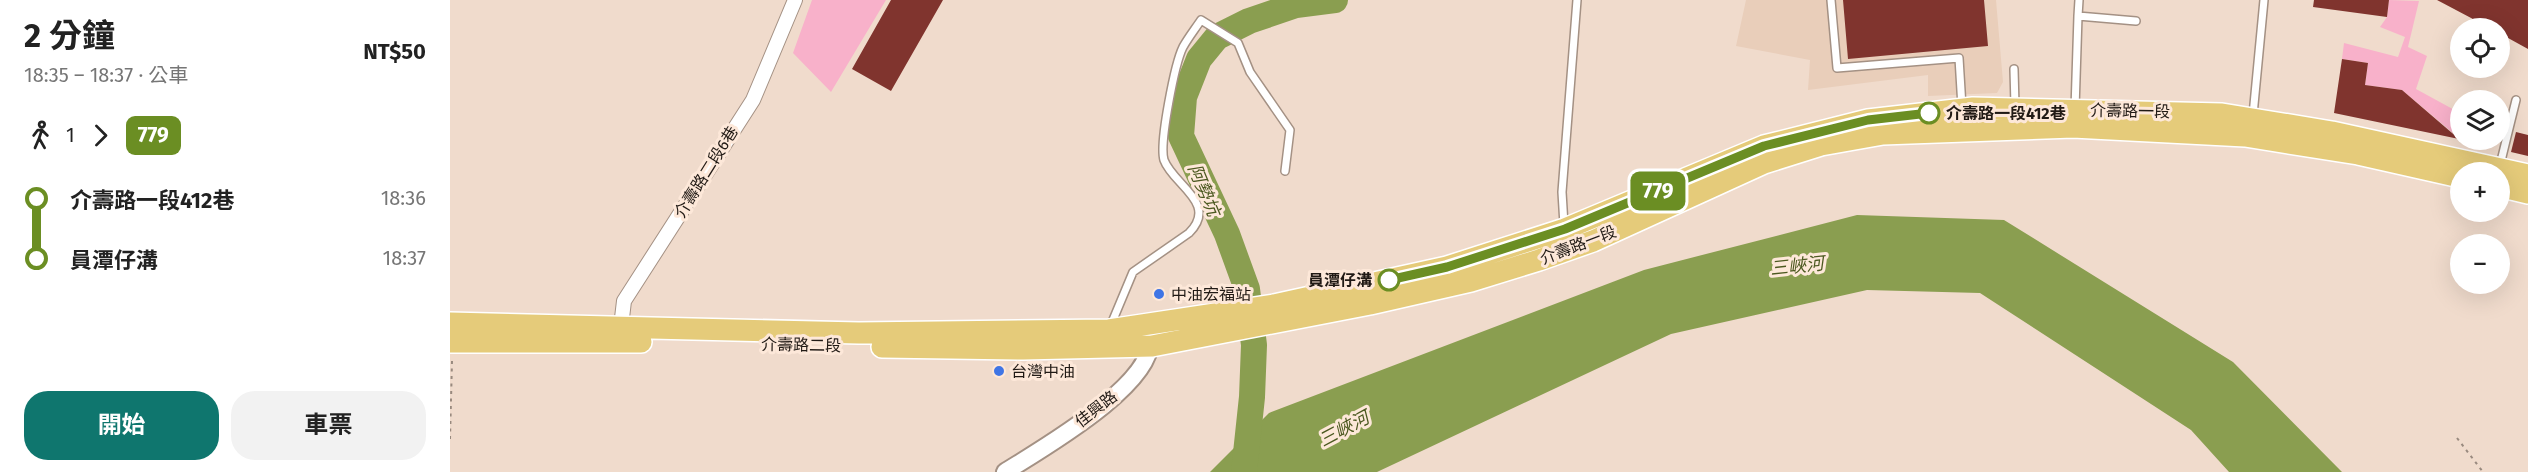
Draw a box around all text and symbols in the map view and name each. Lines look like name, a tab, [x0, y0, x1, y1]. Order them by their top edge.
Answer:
text: 2 分鐘	[24, 16, 115, 56]
map controls	[2450, 18, 2510, 294]
button: locate	[2450, 18, 2510, 78]
text: NT$50	[363, 38, 426, 65]
text: 18:35 – 18:37 · 公車	[24, 63, 188, 87]
button: layers	[2450, 90, 2510, 150]
street label: 介壽路一段	[2090, 101, 2170, 121]
marker: 介壽路一段412巷	[1918, 102, 1940, 124]
place label: 介壽路一段412巷	[1946, 104, 2067, 123]
icon: walk	[24, 119, 57, 152]
icon: forward	[84, 119, 117, 152]
text: 779	[138, 122, 169, 148]
text: 1	[66, 123, 75, 147]
street label: 介壽路二段6巷	[670, 123, 742, 221]
water label: 阿勢坑	[1183, 161, 1226, 222]
button: +	[2450, 162, 2510, 222]
line badge: 779	[1624, 172, 1692, 210]
text: 779	[1642, 178, 1674, 204]
text: 18:36	[381, 186, 426, 210]
text: 介壽路一段412巷	[70, 187, 234, 214]
street label: 介壽路一段	[1537, 222, 1619, 268]
button: −	[2450, 234, 2510, 294]
text: 18:37	[383, 246, 426, 270]
text: 員潭仔溝	[70, 247, 158, 274]
water label: 三峽河	[1769, 252, 1828, 280]
marker: 員潭仔溝	[1378, 269, 1400, 291]
place label: 員潭仔溝	[1308, 271, 1372, 290]
place label: 中油宏福站	[1171, 285, 1251, 304]
marker: 中油宏福站	[1152, 287, 1166, 301]
street label: 介壽路二段	[761, 335, 841, 355]
place label: 台灣中油	[1011, 362, 1075, 381]
marker: 台灣中油	[992, 364, 1006, 378]
street label: 佳興路	[1071, 387, 1121, 431]
button: 開始	[24, 391, 219, 460]
button: 車票	[231, 391, 426, 460]
water label: 三峽河	[1315, 405, 1376, 451]

